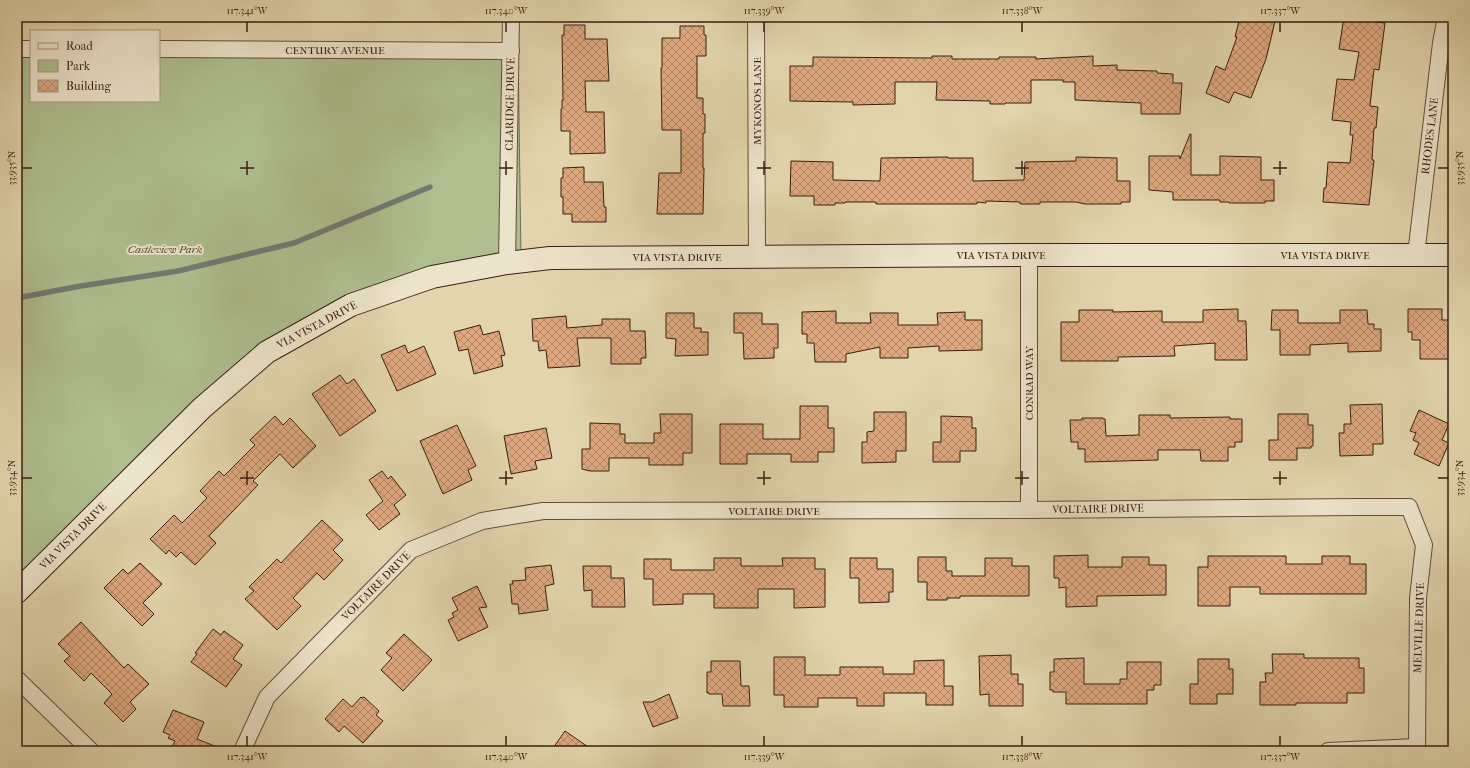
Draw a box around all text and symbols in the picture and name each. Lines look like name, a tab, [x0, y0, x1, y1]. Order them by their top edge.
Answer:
text: 117.341°W	[227, 5, 269, 17]
text: 117.340°W	[485, 5, 529, 17]
text: 117.339°W	[744, 5, 786, 17]
text: 117.338°W	[1002, 5, 1043, 17]
text: 117.337°W	[1260, 5, 1301, 17]
legend	[30, 30, 160, 102]
text: Road	[66, 39, 93, 53]
street label: CENTURY AVENUE	[285, 44, 385, 57]
street label: CLARIDGE DRIVE	[503, 57, 517, 151]
street label: MYKONOS LANE	[751, 57, 764, 145]
text: Park	[66, 59, 91, 73]
text: Building	[66, 79, 111, 93]
street label: RHODES LANE	[1419, 97, 1441, 175]
text: 33.935°N	[6, 150, 18, 185]
text: 33.935°N	[1454, 150, 1466, 185]
park label: Castleview Park	[128, 243, 202, 256]
street label: VIA VISTA DRIVE	[955, 249, 1046, 262]
street label: VIA VISTA DRIVE	[1279, 249, 1370, 262]
street label: VIA VISTA DRIVE	[631, 251, 722, 264]
street label: VIA VISTA DRIVE	[274, 298, 360, 352]
street label: CONRAD WAY	[1023, 345, 1036, 420]
text: 33.934°N	[6, 459, 18, 496]
text: 33.934°N	[1454, 459, 1466, 496]
street label: VIA VISTA DRIVE	[36, 500, 109, 573]
street label: VOLTAIRE DRIVE	[1051, 502, 1144, 516]
street label: VOLTAIRE DRIVE	[727, 505, 820, 518]
street label: VOLTAIRE DRIVE	[338, 549, 413, 624]
street label: MELVILLE DRIVE	[1411, 582, 1427, 674]
text: 117.341°W	[227, 751, 269, 763]
text: 117.340°W	[485, 751, 529, 763]
text: 117.339°W	[744, 751, 786, 763]
text: 117.338°W	[1002, 751, 1043, 763]
text: 117.337°W	[1260, 751, 1301, 763]

